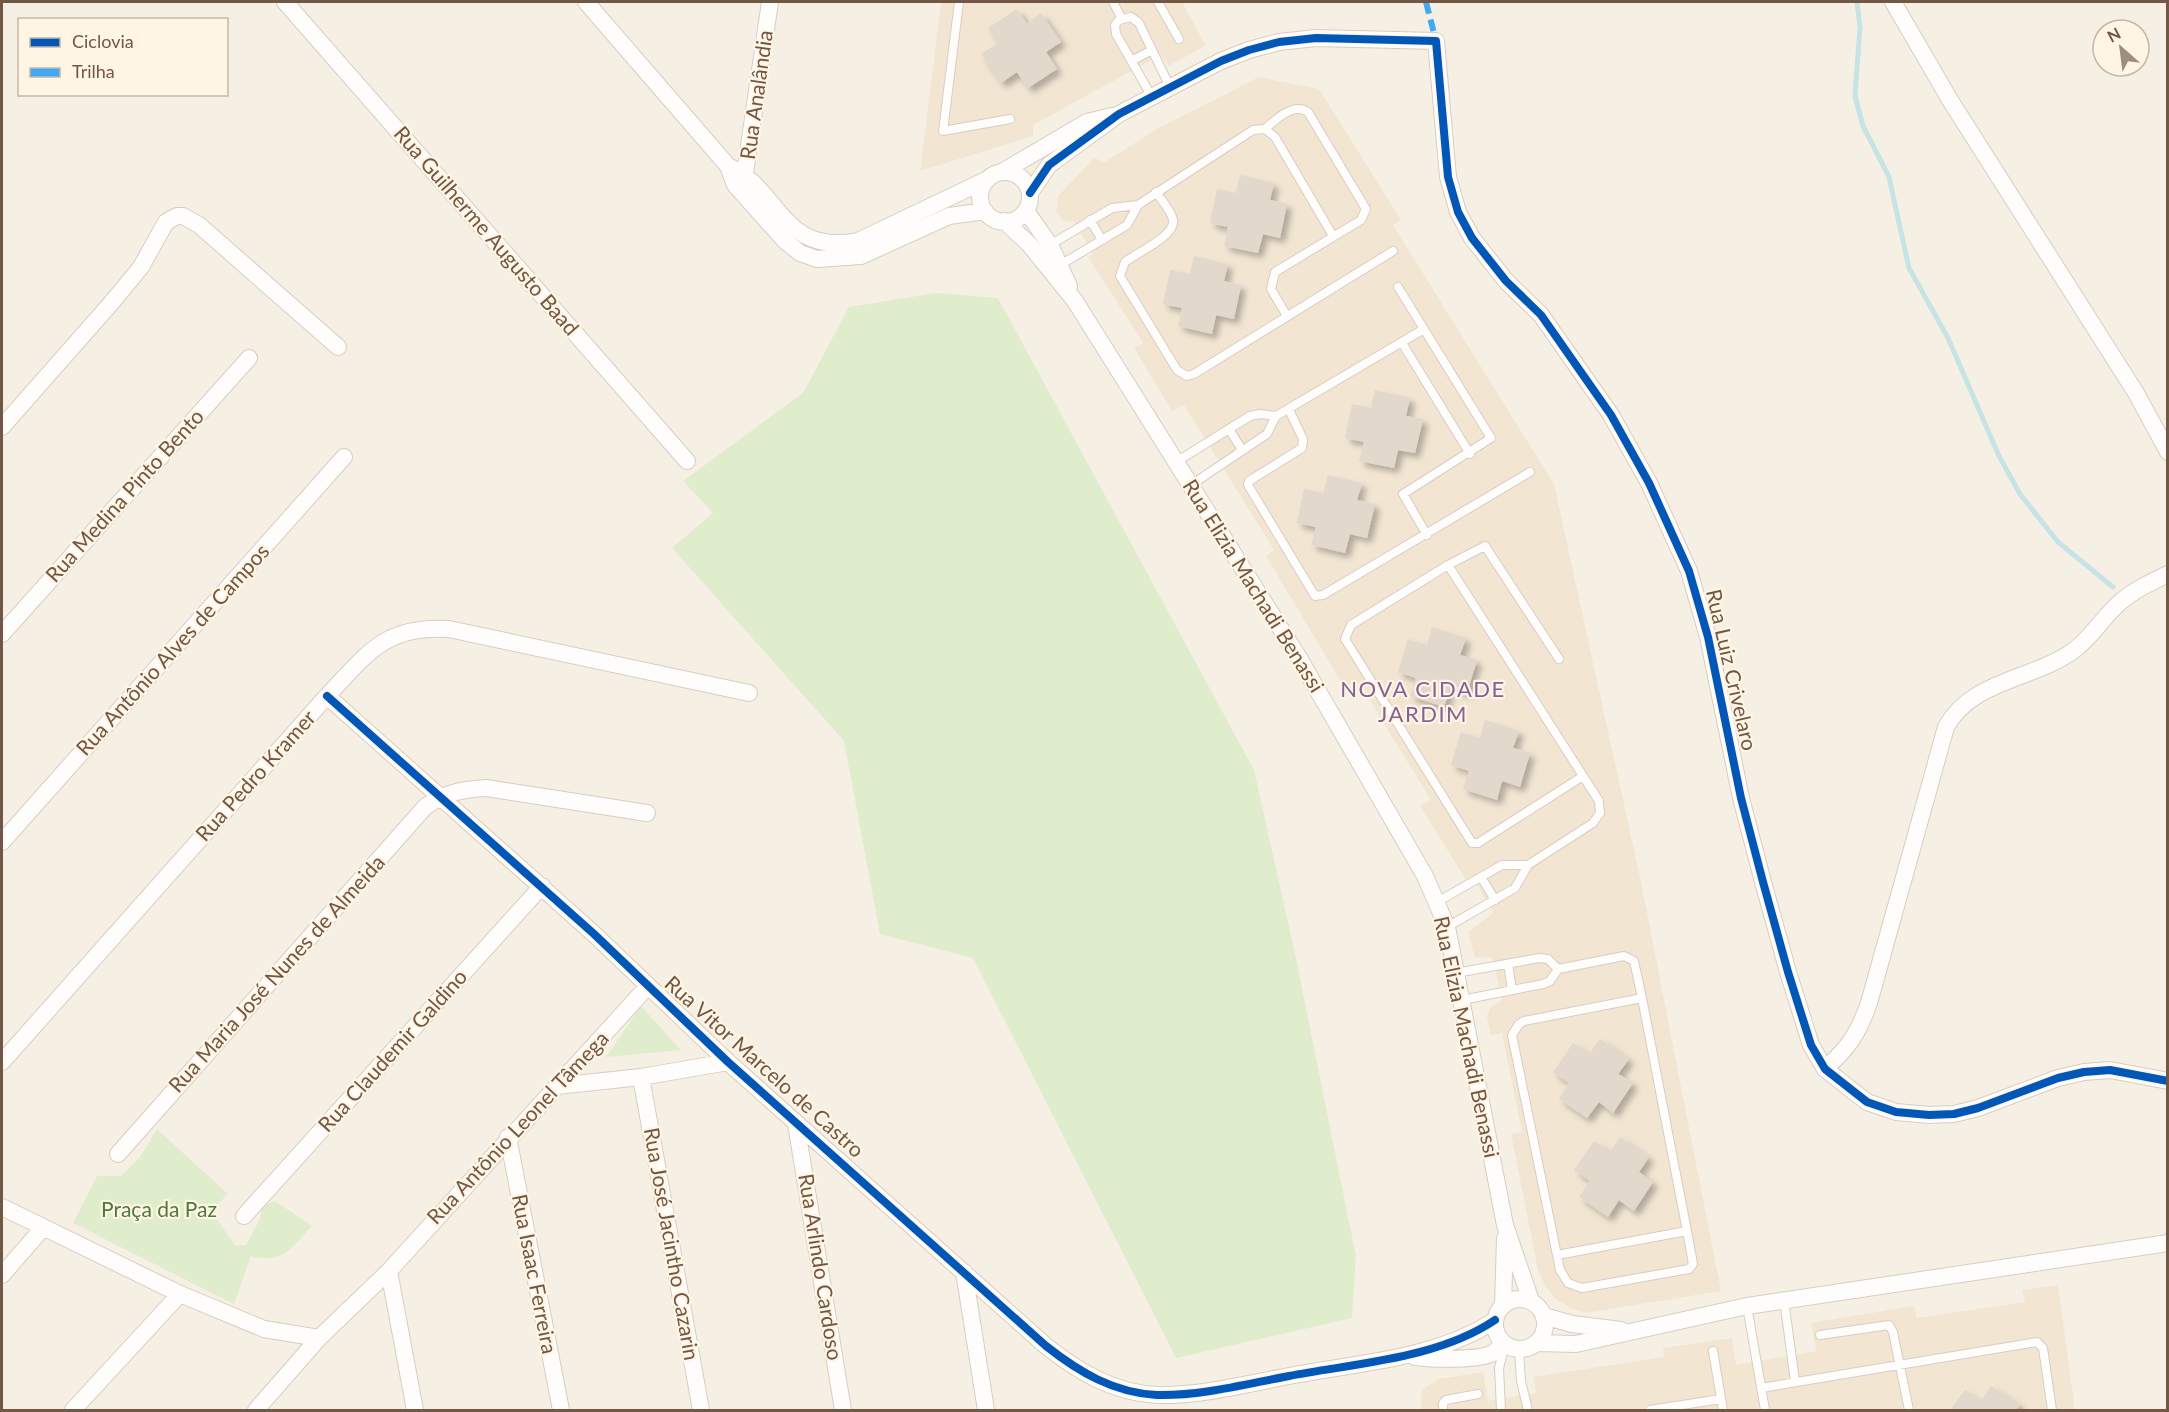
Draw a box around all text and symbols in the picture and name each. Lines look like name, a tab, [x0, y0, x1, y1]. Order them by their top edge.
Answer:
legend	[18, 18, 228, 96]
north arrow	[2091, 18, 2151, 78]
text: N	[2104, 23, 2124, 46]
street label: Rua Analândia	[734, 29, 777, 161]
text: Ciclovia	[72, 30, 134, 52]
text: Trilha	[72, 60, 115, 82]
street label: Rua Guilherme Augusto Baad	[390, 120, 585, 340]
street label: Rua Medina Pinto Bento	[40, 403, 208, 587]
street label: Rua Elizia Machadi Benassi	[1178, 474, 1330, 696]
street label: Rua Antônio Alves de Campos	[70, 538, 274, 760]
street label: Rua Luiz Crivelaro	[1702, 587, 1763, 753]
district label: NOVA CIDADE JARDIM	[1340, 675, 1506, 727]
street label: Rua Pedro Kramer	[190, 704, 320, 846]
street label: Rua Maria José Nunes de Almeida	[163, 849, 389, 1097]
street label: Rua Elizia Machadi Benassi	[1430, 914, 1505, 1160]
street label: Rua Claudemir Galdino	[312, 963, 472, 1136]
street label: Rua Vitor Marcelo de Castro	[660, 970, 870, 1162]
street label: Rua Antônio Leonel Tâmega	[421, 1025, 613, 1229]
street label: Rua José Jacintho Cazarin	[640, 1125, 705, 1362]
street label: Rua Arlindo Cardoso	[794, 1172, 849, 1362]
street label: Rua Isaac Ferreira	[508, 1192, 563, 1356]
park label: Praça da Paz	[101, 1196, 217, 1221]

